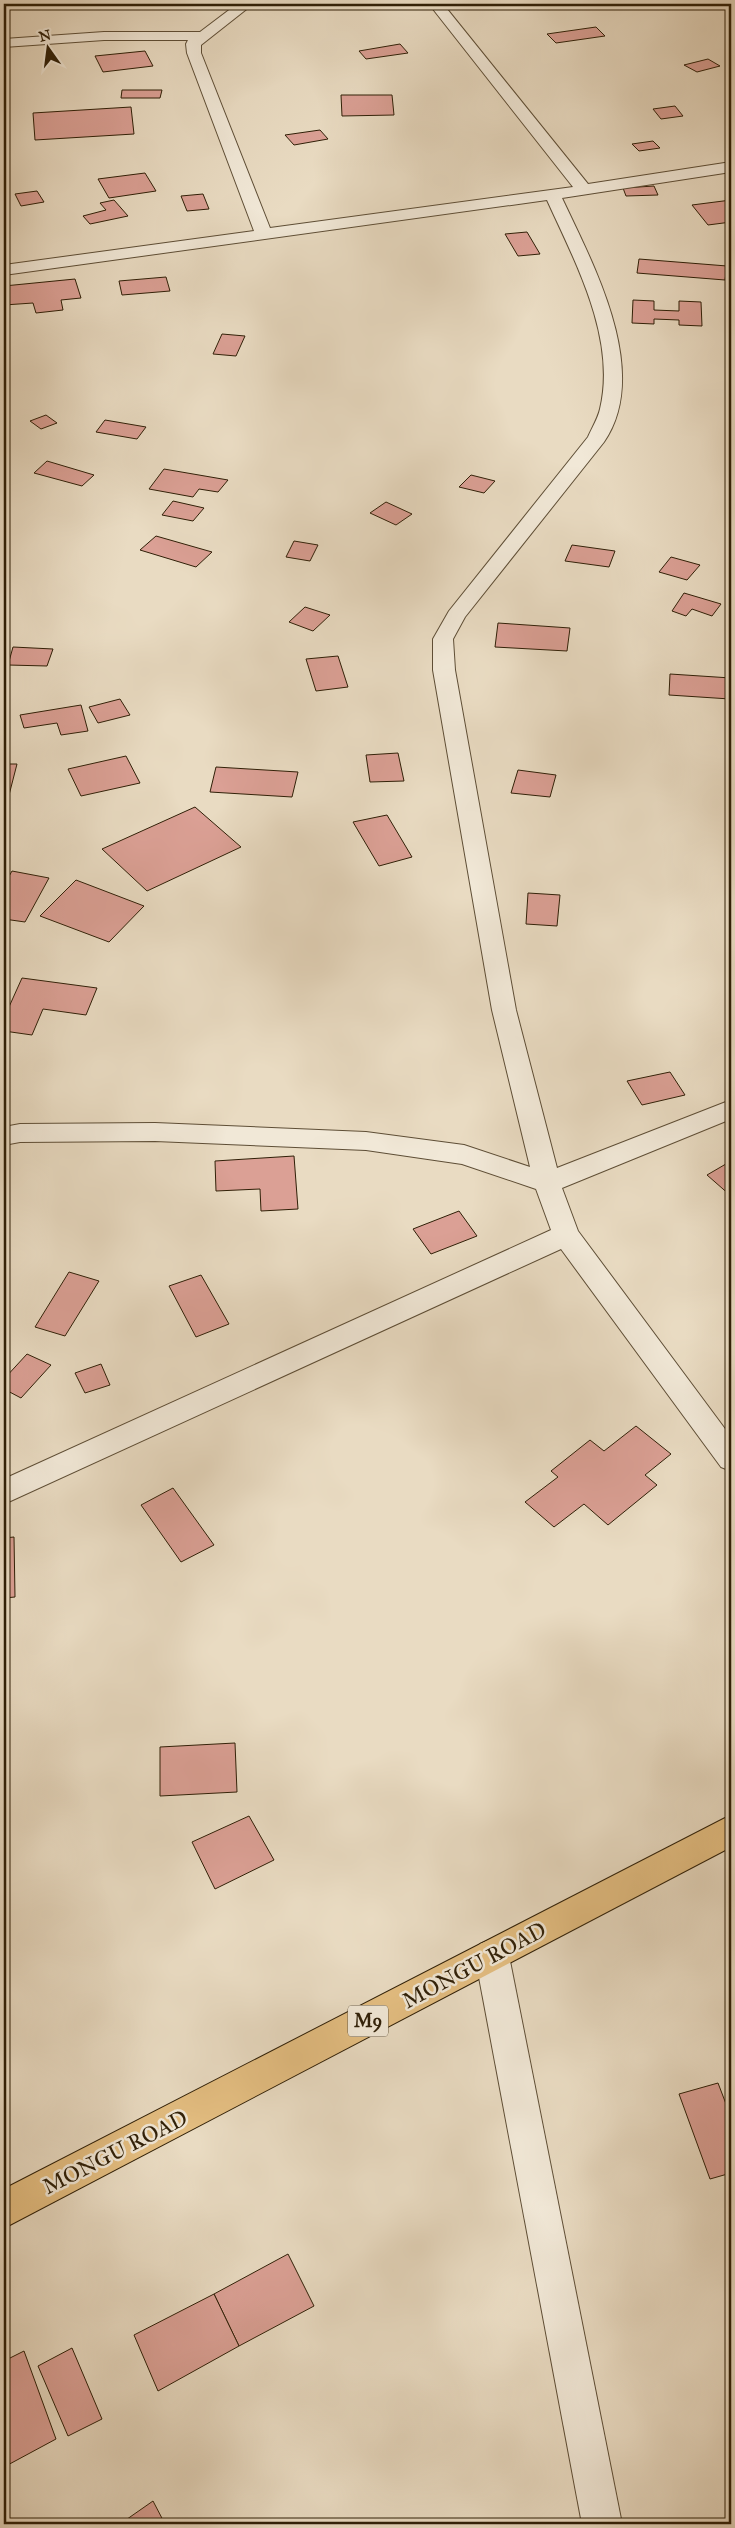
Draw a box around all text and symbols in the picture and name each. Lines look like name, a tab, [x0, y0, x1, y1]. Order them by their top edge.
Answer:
north arrow	[22, 22, 72, 72]
text: N	[37, 26, 53, 46]
street label: MONGU ROAD	[397, 1916, 551, 2014]
road number: M9	[348, 2005, 388, 2036]
street label: MONGU ROAD	[38, 2104, 192, 2200]

